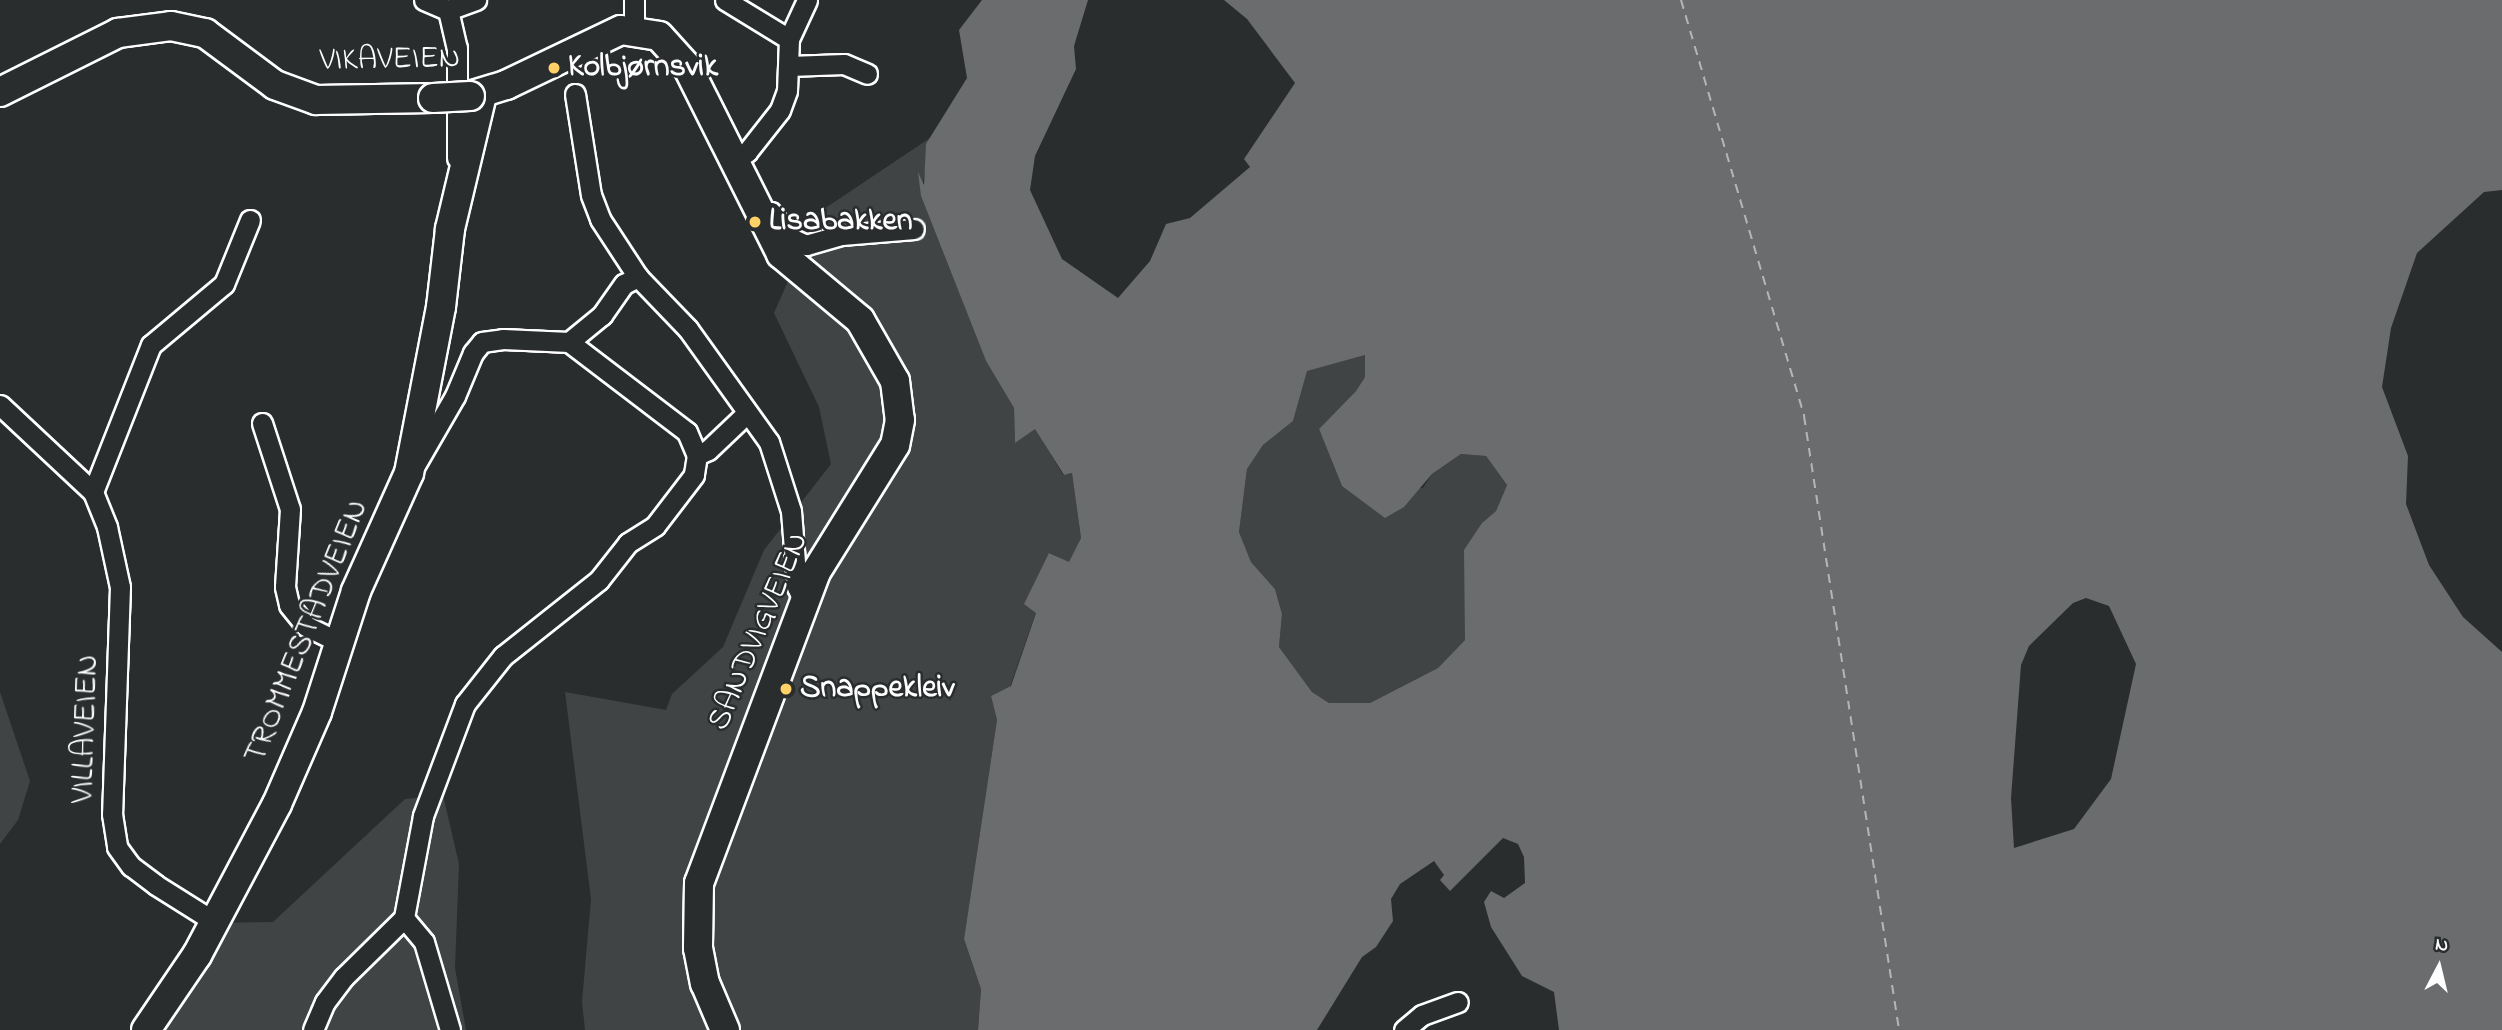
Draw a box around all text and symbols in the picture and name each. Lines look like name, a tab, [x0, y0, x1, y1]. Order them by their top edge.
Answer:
street label: VIKAVEIEN	[319, 41, 461, 81]
place label: Kolbjørnsvik	[568, 49, 718, 87]
marker: Kolbjørnsvik	[546, 60, 562, 76]
place label: Lisabakken	[769, 203, 912, 241]
marker: Lisabakken	[747, 214, 763, 230]
street label: TROMMESTADVEIEN	[238, 495, 378, 769]
street label: SANDVIGVEIEN	[701, 527, 819, 737]
street label: VILLAVEIEN	[65, 654, 109, 804]
place label: Snappekleiv	[800, 670, 955, 708]
marker: Snappekleiv	[778, 681, 794, 697]
text: N	[2434, 931, 2450, 960]
north arrow	[2404, 932, 2474, 1002]

